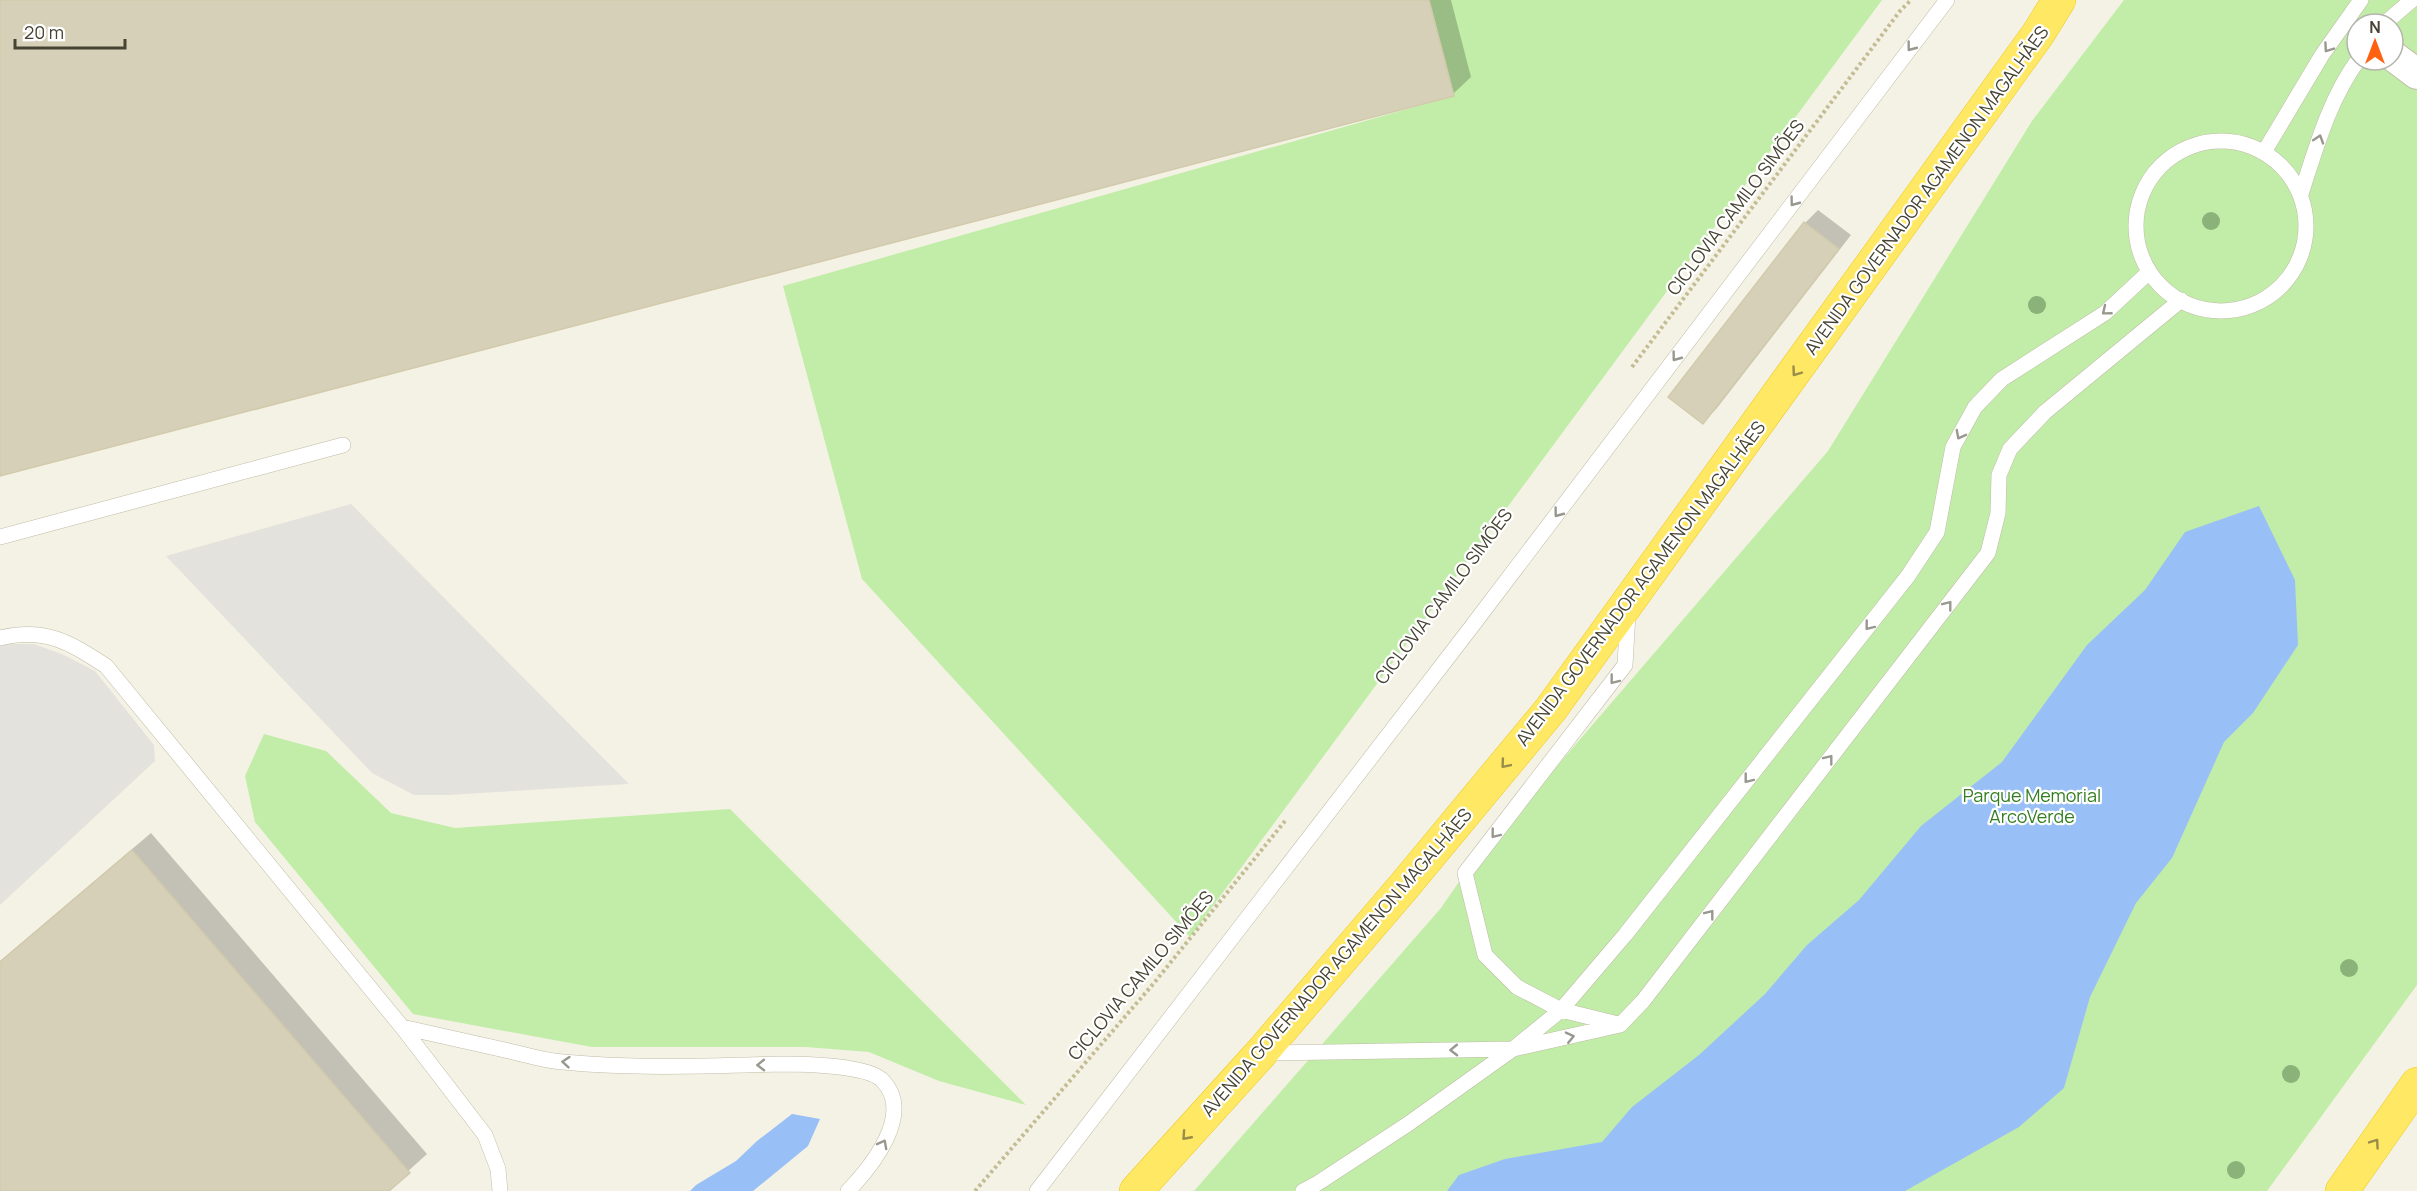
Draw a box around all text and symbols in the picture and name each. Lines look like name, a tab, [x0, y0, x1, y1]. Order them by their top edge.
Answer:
scale bar	[15, 12, 124, 50]
north arrow	[2345, 12, 2405, 72]
text: N	[2369, 16, 2381, 38]
text: 20 m	[24, 20, 64, 44]
street label: AVENIDA GOVERNADOR AGAMENON MAGALHÃES	[1798, 21, 2054, 359]
one-way arrow	[1908, 40, 1919, 51]
one-way arrow	[2324, 41, 2335, 52]
street label: CICLOVIA CAMILO SIMÕES	[1661, 114, 1809, 300]
one-way arrow	[2312, 134, 2324, 145]
one-way arrow	[1790, 195, 1801, 206]
one-way arrow	[2102, 304, 2113, 315]
one-way arrow	[1672, 351, 1683, 362]
one-way arrow	[1792, 365, 1803, 376]
street label: AVENIDA GOVERNADOR AGAMENON MAGALHÃES	[1510, 416, 1770, 750]
one-way arrow	[1956, 429, 1967, 439]
street label: CICLOVIA CAMILO SIMÕES	[1369, 503, 1517, 689]
one-way arrow	[1554, 506, 1565, 517]
one-way arrow	[1941, 600, 1952, 611]
one-way arrow	[1865, 619, 1876, 630]
one-way arrow	[1610, 673, 1621, 684]
one-way arrow	[1822, 755, 1833, 766]
one-way arrow	[1501, 758, 1512, 769]
one-way arrow	[1745, 772, 1756, 783]
park label: Parque Memorial ArcoVerde	[1963, 783, 2101, 828]
street label: AVENIDA GOVERNADOR AGAMENON MAGALHÃES	[1195, 803, 1477, 1121]
one-way arrow	[1492, 828, 1503, 839]
street label: CICLOVIA CAMILO SIMÕES	[1062, 885, 1218, 1065]
one-way arrow	[1703, 909, 1714, 920]
one-way arrow	[1565, 1031, 1575, 1044]
one-way arrow	[1450, 1043, 1459, 1056]
one-way arrow	[561, 1056, 570, 1069]
one-way arrow	[756, 1059, 765, 1071]
one-way arrow	[1182, 1129, 1193, 1139]
one-way arrow	[2368, 1139, 2379, 1150]
one-way arrow	[876, 1140, 887, 1150]

